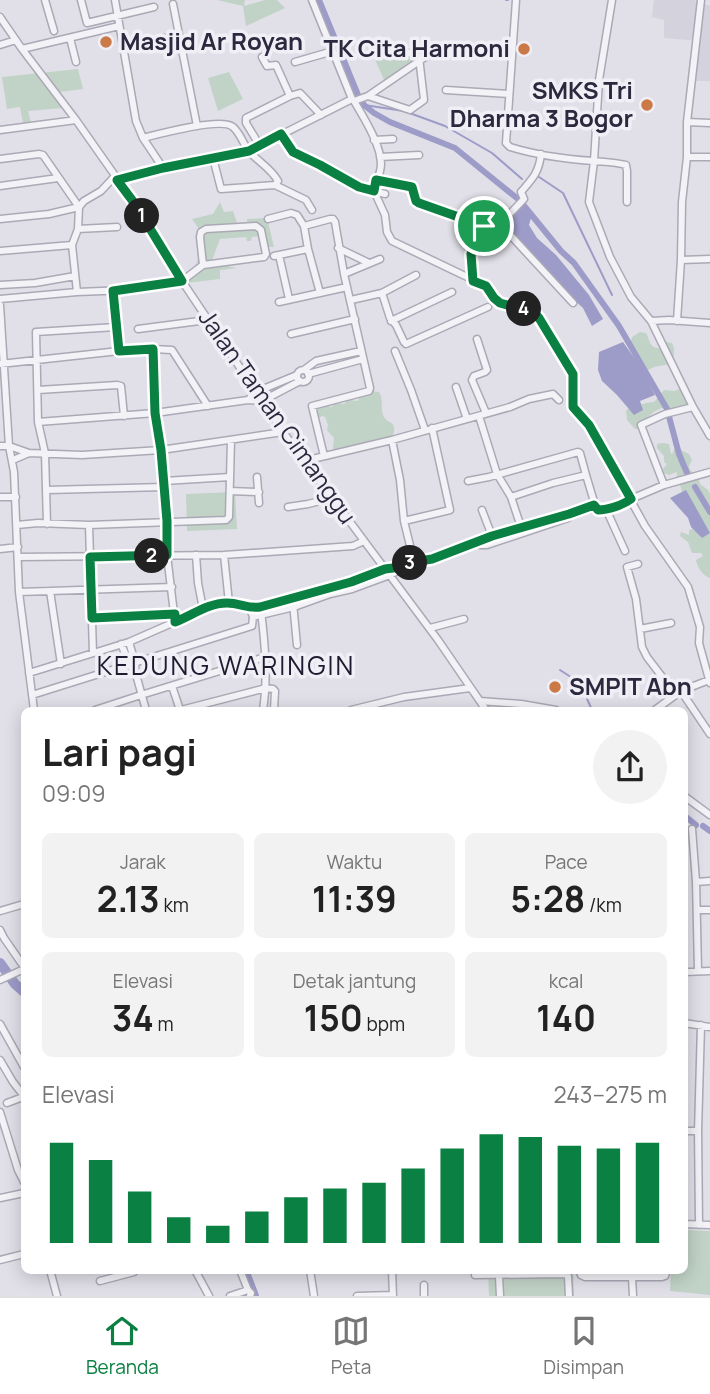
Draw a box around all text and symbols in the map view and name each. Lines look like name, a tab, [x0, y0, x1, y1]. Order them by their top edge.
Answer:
place label: Masjid Ar Royan	[120, 24, 303, 57]
place label: TK Cita Harmoni	[323, 31, 510, 64]
marker: Masjid Ar Royan	[98, 34, 114, 50]
marker: TK Cita Harmoni	[516, 41, 532, 57]
place label: SMKS Tri Dharma 3 Bogor	[450, 73, 633, 134]
marker: SMKS Tri Dharma 3 Bogor	[639, 97, 655, 113]
pin	[454, 196, 514, 256]
pin: 1	[124, 198, 160, 234]
text: 1	[137, 202, 146, 228]
icon: arrive	[465, 207, 503, 245]
pin: 4	[506, 292, 542, 326]
text: 4	[518, 295, 529, 321]
street label: Jalan Taman Cimanggu	[192, 302, 365, 530]
pin: 2	[134, 538, 170, 574]
text: 2	[146, 542, 157, 568]
pin: 3	[392, 546, 428, 580]
text: 3	[404, 549, 415, 575]
district label: KEDUNG WARINGIN	[97, 647, 355, 683]
place label: SMPIT Abn	[569, 669, 692, 702]
marker: SMPIT Abn	[547, 679, 563, 695]
text: Lari pagi	[42, 725, 197, 777]
button: share	[593, 730, 667, 804]
text: 09:09	[42, 777, 105, 809]
text: Jarak	[120, 849, 166, 875]
text: Waktu	[327, 849, 382, 875]
text: Pace	[545, 849, 588, 875]
text: 2.13	[97, 875, 160, 923]
text: 11:39	[312, 875, 397, 923]
text: 5:28	[510, 875, 585, 923]
text: km	[160, 892, 189, 918]
text: /km	[585, 892, 622, 918]
text: Elevasi	[113, 968, 173, 994]
text: Detak jantung	[293, 968, 416, 994]
text: kcal	[549, 968, 584, 994]
text: 34	[112, 994, 154, 1042]
text: 150	[304, 994, 363, 1042]
text: 140	[536, 994, 596, 1042]
text: m	[154, 1011, 174, 1037]
text: bpm	[363, 1011, 405, 1037]
text: Elevasi	[42, 1078, 115, 1110]
text: 243–275 m	[554, 1078, 667, 1110]
tab: Beranda	[86, 1312, 159, 1380]
tab: Peta	[331, 1312, 371, 1380]
tab: Disimpan	[543, 1312, 624, 1380]

